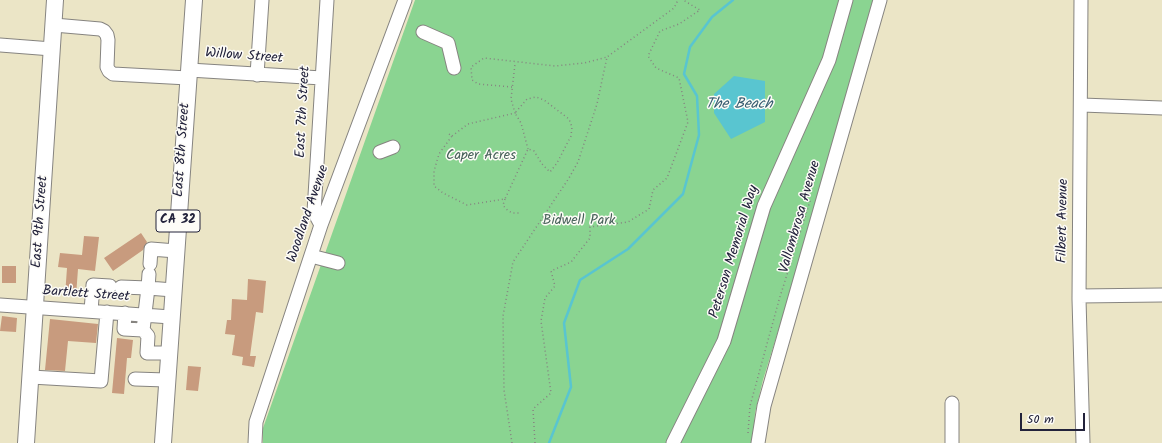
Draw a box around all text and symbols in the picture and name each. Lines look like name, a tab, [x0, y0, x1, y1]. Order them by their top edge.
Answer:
street label: Willow Street	[204, 46, 284, 68]
street label: East 7th Street	[293, 66, 315, 158]
water label: The Beach	[706, 96, 772, 114]
street label: East 8th Street	[171, 102, 195, 198]
park label: Caper Acres	[446, 149, 516, 165]
street label: Vallombrosa Avenue	[777, 159, 825, 275]
street label: Woodland Avenue	[284, 163, 334, 265]
street label: East 9th Street	[29, 175, 53, 269]
street label: Filbert Avenue	[1055, 179, 1073, 263]
street label: Peterson Memorial Way	[707, 183, 763, 321]
road number: CA 32	[156, 210, 200, 232]
park label: Bidwell Park	[543, 214, 615, 230]
street label: Bartlett Street	[42, 284, 130, 306]
scale bar	[1022, 405, 1087, 431]
text: 50 m	[1027, 410, 1054, 429]

